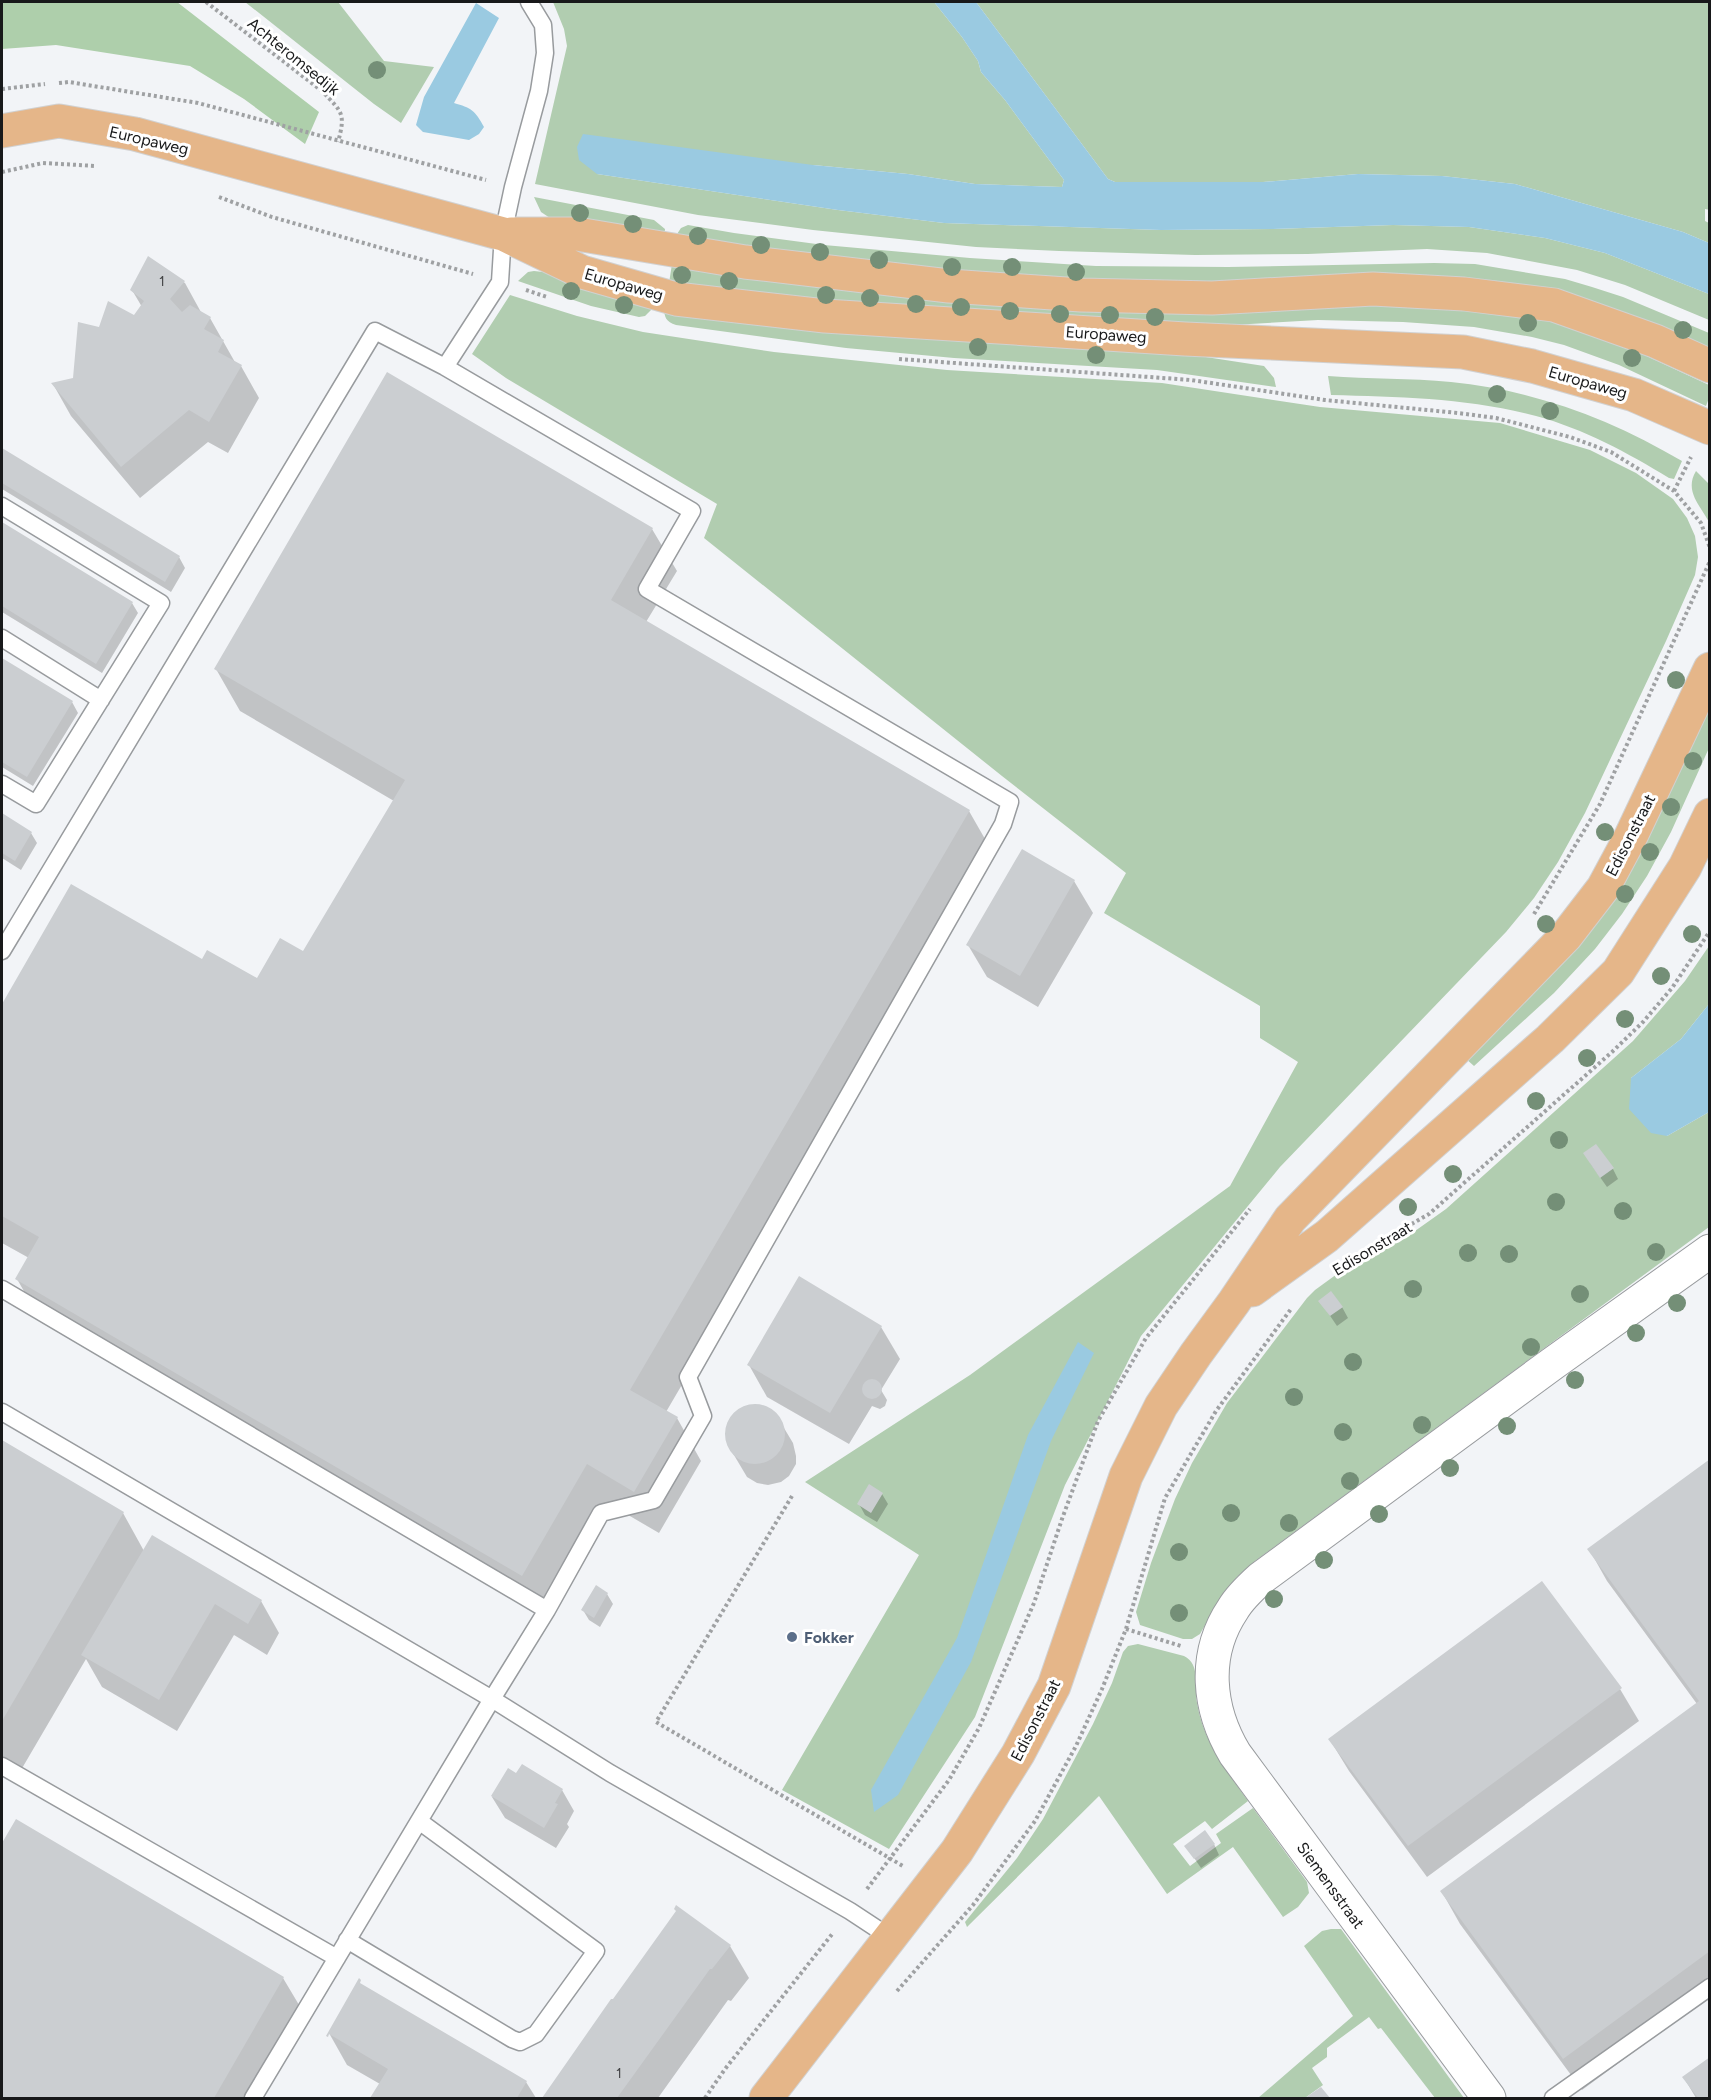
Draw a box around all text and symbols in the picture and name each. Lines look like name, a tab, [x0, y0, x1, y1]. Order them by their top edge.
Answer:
street label: Achteromsedijk	[244, 14, 344, 99]
street label: Europaweg	[107, 122, 191, 159]
street label: Europaweg	[582, 264, 665, 305]
house number: 1	[159, 273, 165, 290]
street label: Europaweg	[1065, 322, 1147, 347]
street label: Europaweg	[1546, 362, 1629, 403]
street label: Edisonstraat	[1602, 791, 1659, 879]
street label: Edisonstraat	[1329, 1217, 1416, 1280]
place label: Fokker	[804, 1628, 854, 1647]
marker: Fokker	[785, 1630, 799, 1644]
street label: Edisonstraat	[1007, 1676, 1064, 1764]
street label: Siemensstraat	[1293, 1838, 1368, 1932]
house number: 1	[616, 2065, 622, 2082]

